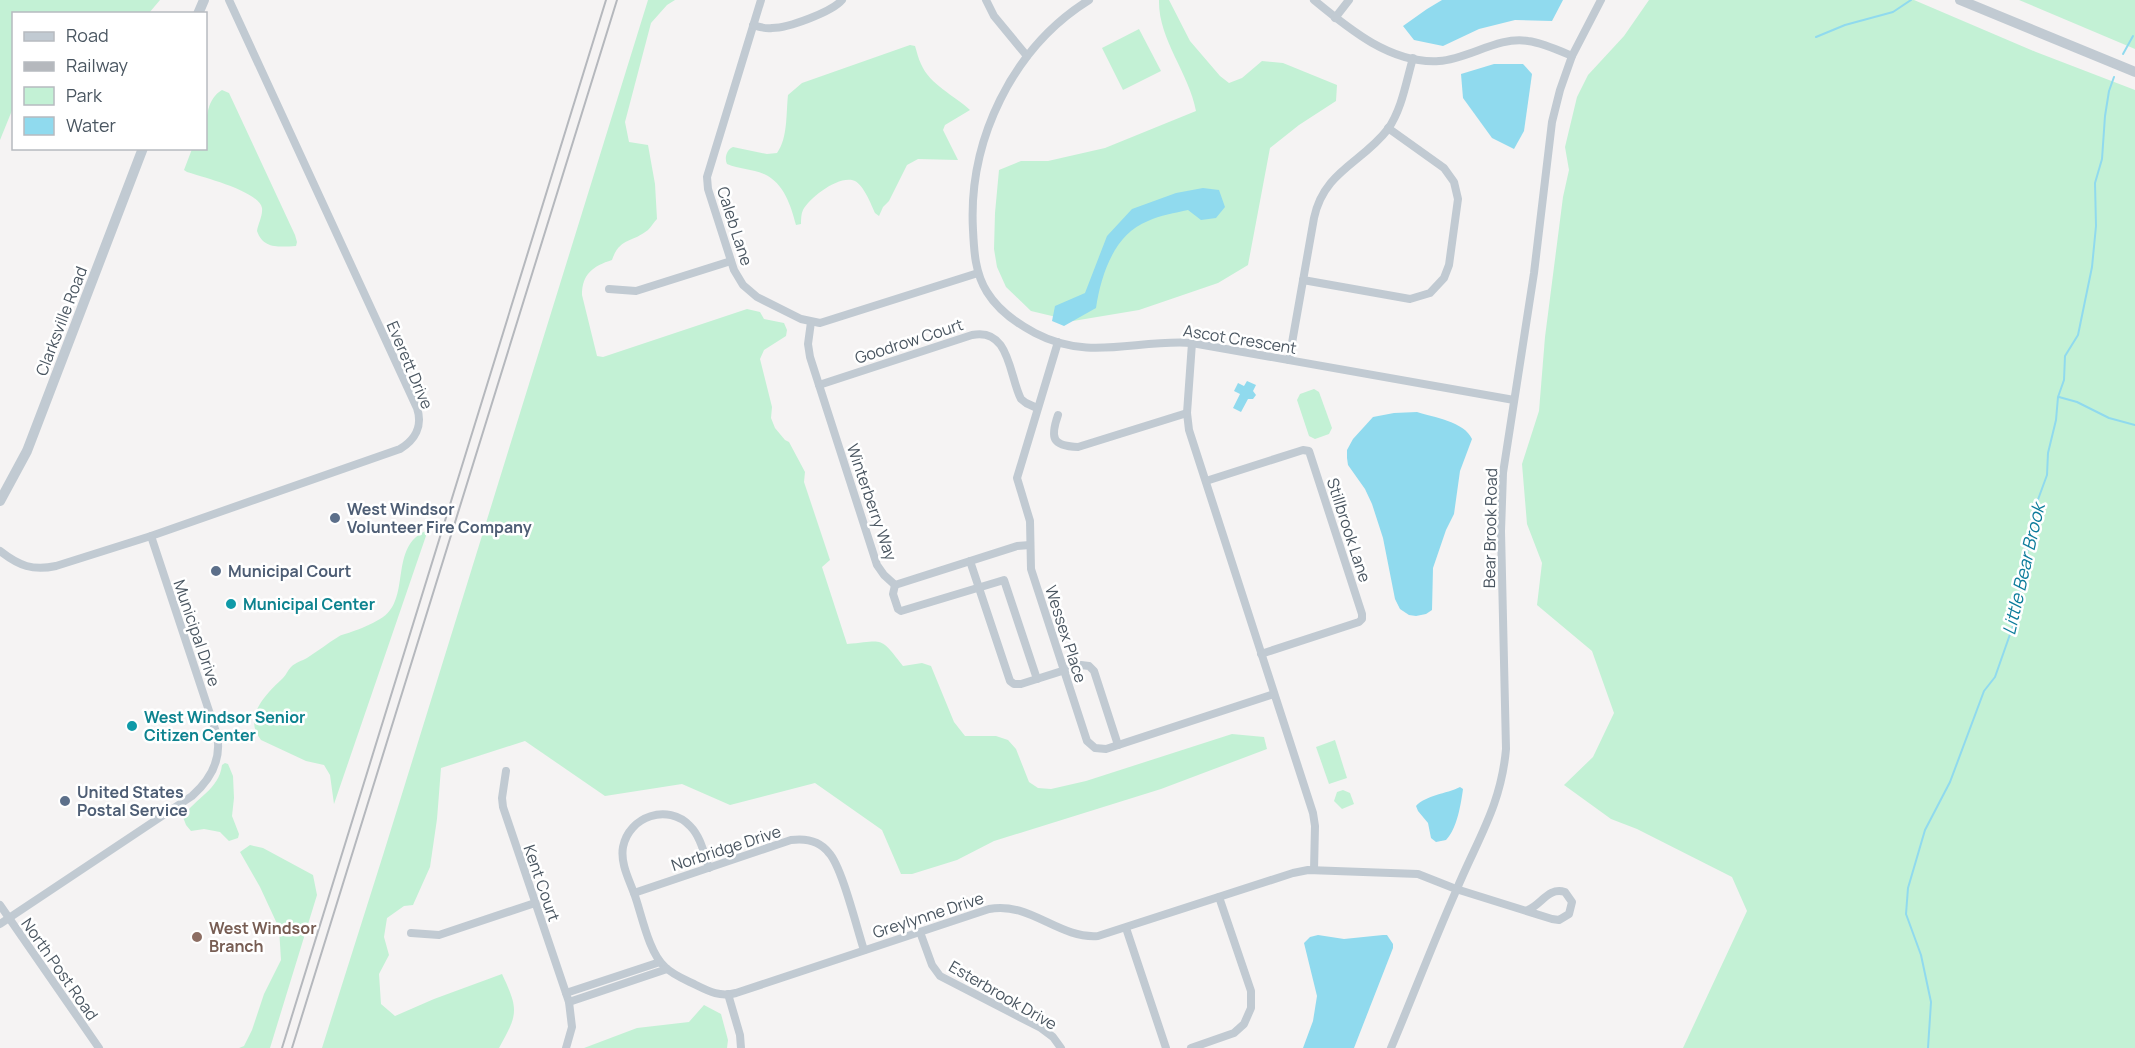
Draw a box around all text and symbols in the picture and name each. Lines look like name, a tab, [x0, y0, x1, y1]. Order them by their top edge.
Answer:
legend	[12, 12, 207, 150]
text: Road	[66, 23, 109, 47]
text: Railway	[66, 53, 128, 77]
text: Park	[66, 83, 103, 107]
text: Water	[66, 113, 116, 137]
street label: Caleb Lane	[712, 184, 758, 268]
street label: Clarksville Road	[30, 263, 92, 379]
street label: Goodrow Court	[852, 313, 966, 369]
street label: Everett Drive	[382, 318, 438, 412]
street label: Ascot Crescent	[1182, 319, 1298, 359]
street label: Winterberry Way	[842, 441, 902, 564]
street label: Bear Brook Road	[1478, 468, 1502, 588]
street label: Stillbrook Lane	[1322, 475, 1376, 585]
place label: West Windsor Volunteer Fire Company	[347, 498, 532, 538]
water label: Little Bear Brook	[1996, 498, 2050, 637]
marker: West Windsor Volunteer Fire Company	[328, 511, 342, 525]
place label: Municipal Court	[228, 560, 351, 582]
marker: Municipal Court	[209, 564, 223, 578]
street label: Municipal Drive	[168, 577, 226, 689]
street label: Wessex Place	[1040, 583, 1092, 685]
place label: Municipal Center	[243, 593, 375, 615]
marker: Municipal Center	[224, 597, 238, 611]
place label: West Windsor Senior Citizen Center	[144, 706, 305, 746]
marker: West Windsor Senior Citizen Center	[125, 719, 139, 733]
place label: United States Postal Service	[77, 781, 188, 821]
marker: United States Postal Service	[58, 794, 72, 808]
street label: Norbridge Drive	[668, 820, 784, 876]
street label: Kent Court	[519, 842, 565, 924]
street label: Greylynne Drive	[870, 887, 986, 943]
street label: North Post Road	[17, 913, 103, 1025]
place label: West Windsor Branch	[209, 917, 317, 957]
marker: West Windsor Branch	[190, 930, 204, 944]
street label: Esterbrook Drive	[945, 955, 1061, 1035]

